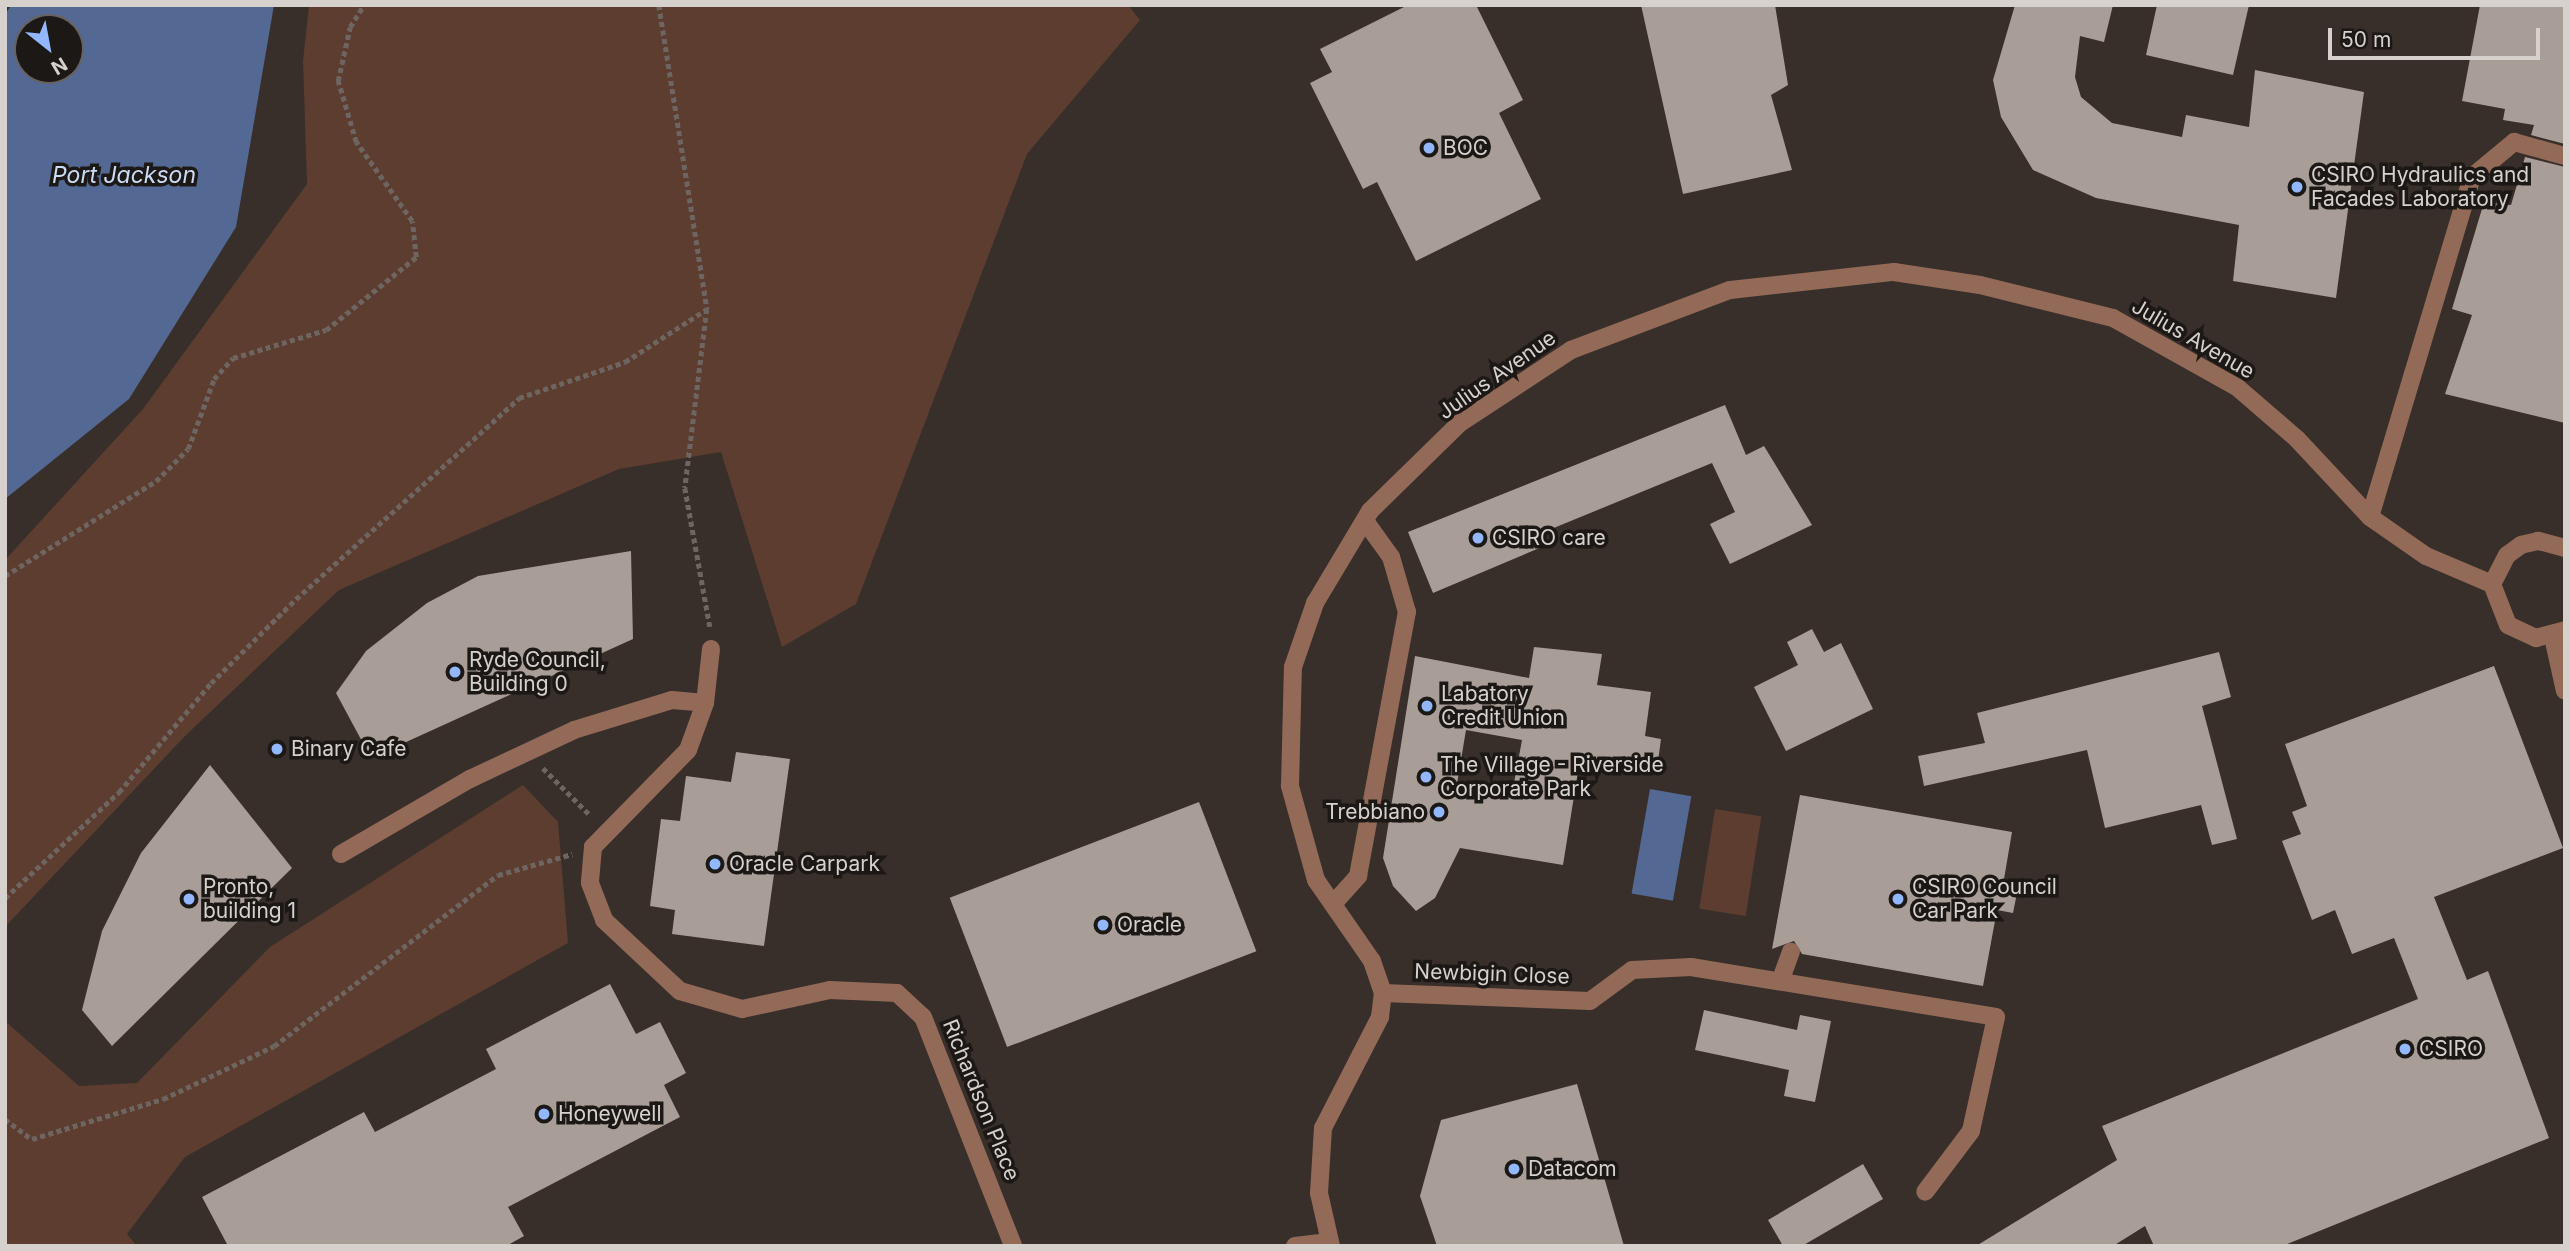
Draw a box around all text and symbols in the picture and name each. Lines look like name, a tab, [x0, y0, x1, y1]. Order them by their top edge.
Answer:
north arrow	[14, 14, 84, 84]
scale bar	[2332, 14, 2544, 58]
text: 50 m	[2341, 27, 2391, 52]
text: N	[47, 52, 71, 79]
place label: BOC	[1443, 135, 1488, 161]
marker: BOC	[1421, 140, 1437, 156]
water label: Port Jackson	[52, 161, 196, 189]
place label: CSIRO Hydraulics and Facades Laboratory	[2311, 162, 2529, 212]
marker: CSIRO Hydraulics and Facades Laboratory	[2289, 179, 2305, 195]
street label: Julius Avenue	[2127, 294, 2259, 384]
street label: Julius Avenue	[1433, 325, 1561, 425]
place label: CSIRO care	[1492, 525, 1606, 551]
marker: CSIRO care	[1470, 530, 1486, 546]
place label: Ryde Council, Building 0	[469, 647, 606, 697]
marker: Ryde Council, Building 0	[447, 664, 463, 680]
place label: Labatory Credit Union	[1441, 681, 1565, 731]
marker: Labatory Credit Union	[1419, 698, 1435, 714]
place label: Binary Cafe	[291, 736, 406, 762]
marker: Binary Cafe	[269, 741, 285, 757]
place label: The Village - Riverside Corporate Park	[1440, 752, 1664, 802]
marker: The Village - Riverside Corporate Park	[1418, 769, 1434, 785]
place label: Trebbiano	[1325, 799, 1425, 825]
marker: Trebbiano	[1431, 804, 1447, 820]
place label: Oracle Carpark	[729, 851, 880, 877]
marker: Oracle Carpark	[707, 856, 723, 872]
place label: Pronto, building 1	[203, 874, 296, 924]
place label: CSIRO Council Car Park	[1912, 874, 2057, 924]
marker: Pronto, building 1	[181, 891, 197, 907]
marker: CSIRO Council Car Park	[1890, 891, 1906, 907]
place label: Oracle	[1117, 912, 1182, 938]
marker: Oracle	[1095, 917, 1111, 933]
street label: Newbigin Close	[1414, 959, 1570, 989]
street label: Richardson Place	[937, 1016, 1025, 1184]
place label: CSIRO	[2419, 1036, 2483, 1062]
marker: CSIRO	[2397, 1041, 2413, 1057]
place label: Honeywell	[558, 1101, 661, 1127]
marker: Honeywell	[536, 1106, 552, 1122]
place label: Datacom	[1528, 1156, 1617, 1182]
marker: Datacom	[1506, 1161, 1522, 1177]

